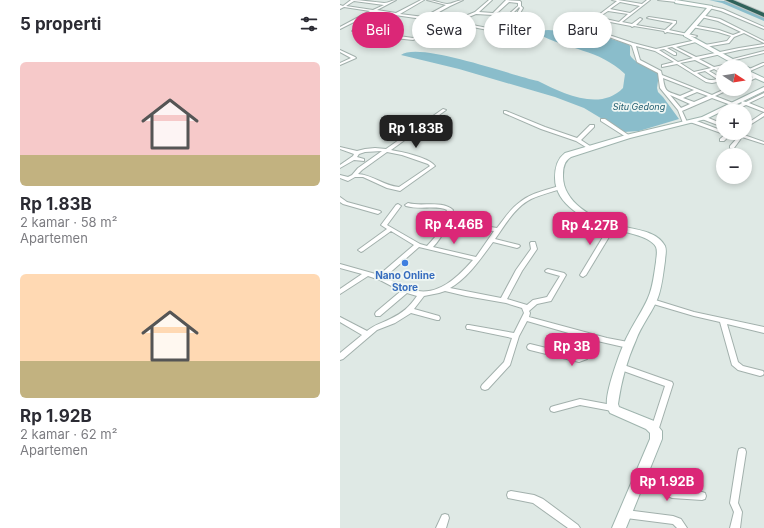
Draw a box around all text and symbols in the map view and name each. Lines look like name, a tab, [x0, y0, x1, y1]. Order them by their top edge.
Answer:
chip: Beli	[352, 12, 404, 48]
chip: Sewa	[412, 12, 476, 48]
chip: Filter	[484, 12, 545, 48]
chip: Baru	[553, 12, 612, 48]
icon: filters	[298, 13, 320, 35]
text: 5 properti	[20, 14, 101, 34]
north arrow	[716, 60, 752, 96]
map controls	[716, 60, 752, 184]
icon: home	[134, 88, 206, 160]
water label: Situ Gedong	[613, 101, 666, 112]
button: +	[716, 104, 752, 140]
pin: Rp 1.83B	[375, 115, 457, 149]
text: Rp 1.83B	[389, 120, 443, 136]
button: −	[716, 148, 752, 184]
text: Rp 1.83B	[20, 194, 92, 214]
pin: Rp 4.46B	[413, 211, 495, 245]
pin: Rp 4.27B	[549, 212, 631, 246]
text: 2 kamar · 58 m²	[20, 214, 117, 230]
text: Rp 4.46B	[425, 216, 483, 232]
text: Rp 4.27B	[562, 217, 618, 233]
text: Apartemen	[20, 230, 88, 246]
marker: Nano Online Store	[400, 258, 410, 268]
place label: Nano Online Store	[375, 269, 435, 293]
icon: home	[134, 300, 206, 372]
pin: Rp 3B	[544, 333, 600, 367]
text: Rp 3B	[554, 338, 590, 354]
text: Rp 1.92B	[20, 406, 92, 426]
text: 2 kamar · 62 m²	[20, 426, 117, 442]
text: Apartemen	[20, 442, 88, 458]
pin: Rp 1.92B	[626, 468, 708, 502]
text: Rp 1.92B	[640, 473, 694, 489]

